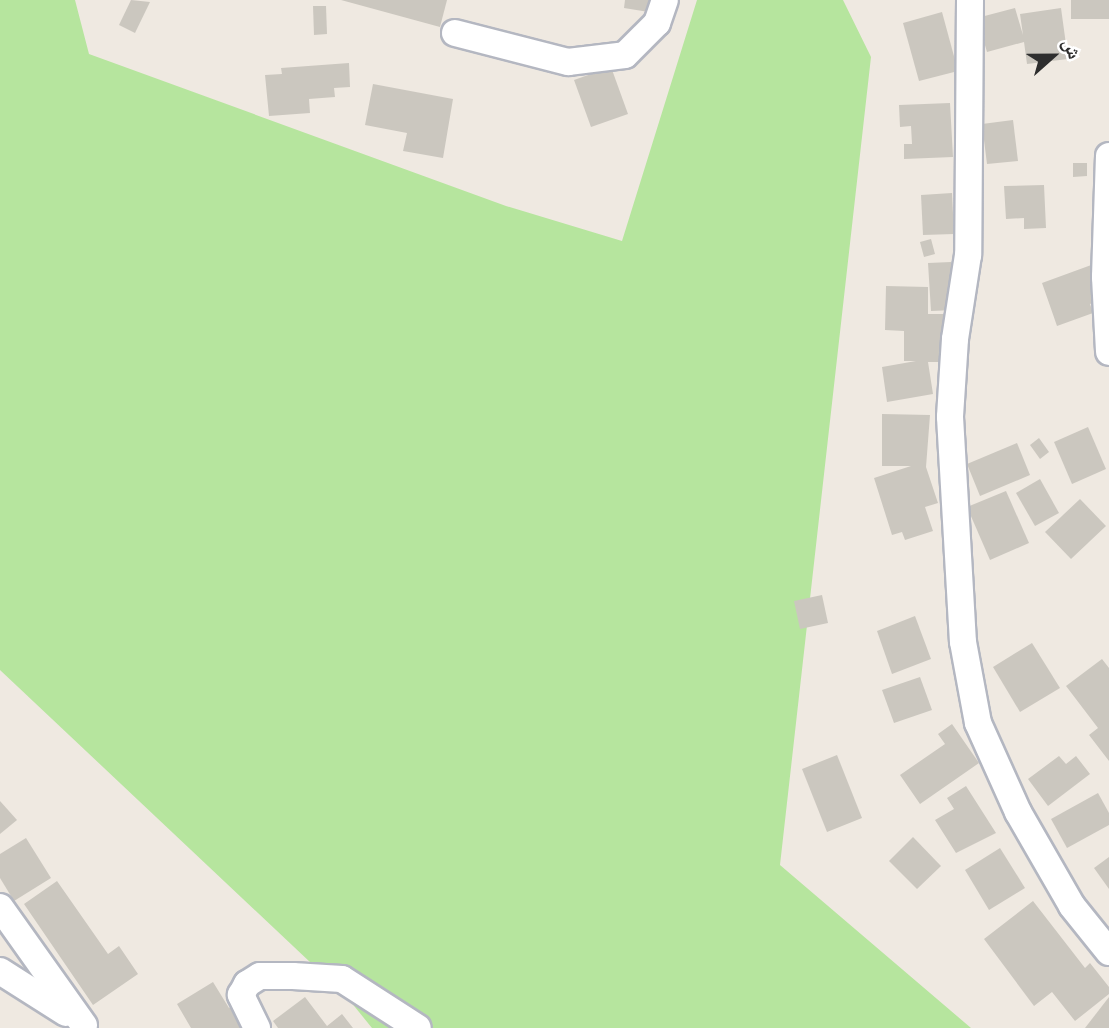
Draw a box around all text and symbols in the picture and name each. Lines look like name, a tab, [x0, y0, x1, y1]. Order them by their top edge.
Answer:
north arrow	[1018, 21, 1088, 91]
text: ش	[1059, 35, 1086, 62]

